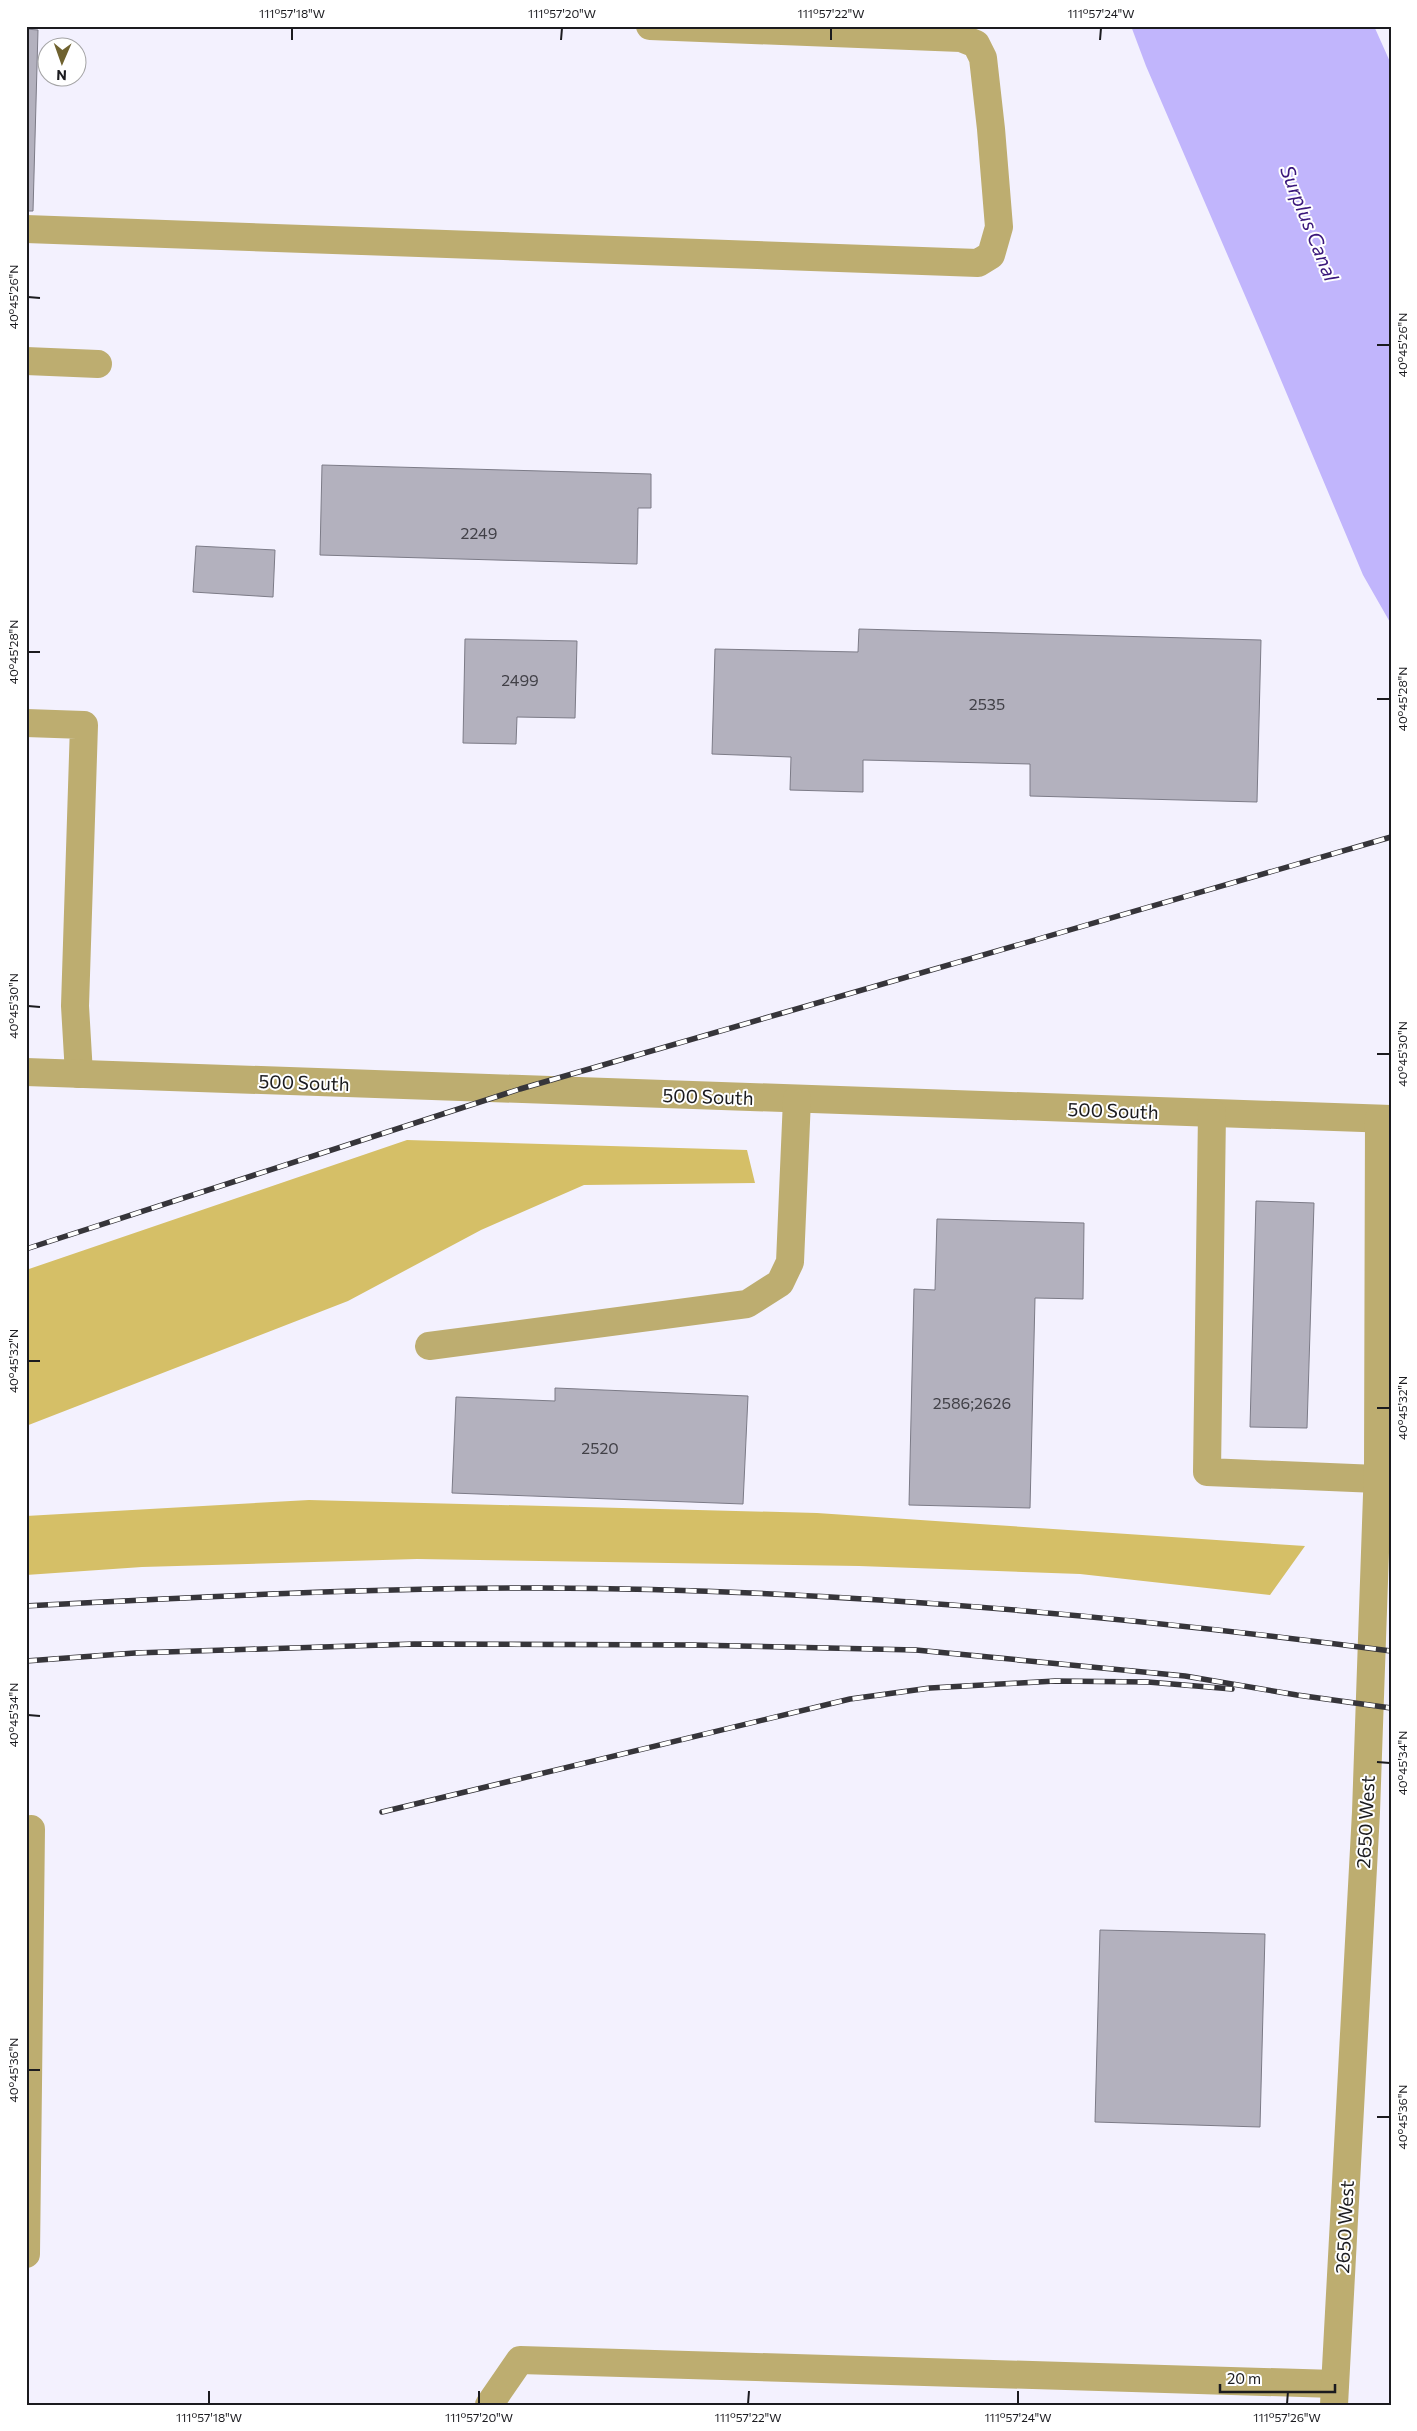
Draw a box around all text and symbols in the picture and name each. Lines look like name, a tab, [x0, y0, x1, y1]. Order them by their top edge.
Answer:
text: 111°57'18"W	[259, 6, 325, 20]
text: 111°57'20"W	[528, 6, 596, 20]
text: 111°57'22"W	[798, 6, 864, 20]
text: 111°57'24"W	[1067, 6, 1135, 20]
north arrow	[38, 38, 88, 88]
text: N	[56, 67, 67, 84]
water label: Surplus Canal	[1276, 161, 1345, 285]
text: 40°45'26"N	[6, 265, 20, 329]
text: 40°45'26"N	[1395, 313, 1409, 377]
house number: 2249	[461, 523, 497, 542]
text: 40°45'28"N	[6, 620, 20, 684]
text: 40°45'28"N	[1395, 667, 1409, 731]
house number: 2499	[501, 670, 539, 689]
house number: 2535	[969, 694, 1005, 713]
text: 40°45'30"N	[6, 973, 20, 1039]
text: 40°45'30"N	[1395, 1021, 1409, 1087]
street label: 500 South	[258, 1069, 350, 1095]
street label: 500 South	[662, 1083, 754, 1109]
street label: 500 South	[1067, 1097, 1159, 1123]
text: 40°45'32"N	[6, 1329, 20, 1393]
text: 40°45'32"N	[1395, 1376, 1409, 1440]
house number: 2586;2626	[933, 1393, 1011, 1412]
house number: 2520	[581, 1438, 619, 1457]
text: 40°45'34"N	[6, 1683, 20, 1747]
text: 40°45'34"N	[1395, 1731, 1409, 1795]
street label: 2650 West	[1351, 1775, 1379, 1869]
text: 40°45'36"N	[6, 2038, 20, 2102]
text: 40°45'36"N	[1395, 2085, 1409, 2149]
street label: 2650 West	[1330, 2180, 1358, 2274]
scale bar	[1220, 2361, 1334, 2393]
text: 20 m	[1227, 2369, 1261, 2387]
text: 111°57'18"W	[176, 2410, 242, 2424]
text: 111°57'20"W	[445, 2410, 513, 2424]
text: 111°57'22"W	[715, 2410, 781, 2424]
text: 111°57'24"W	[984, 2410, 1052, 2424]
text: 111°57'26"W	[1253, 2410, 1321, 2424]

